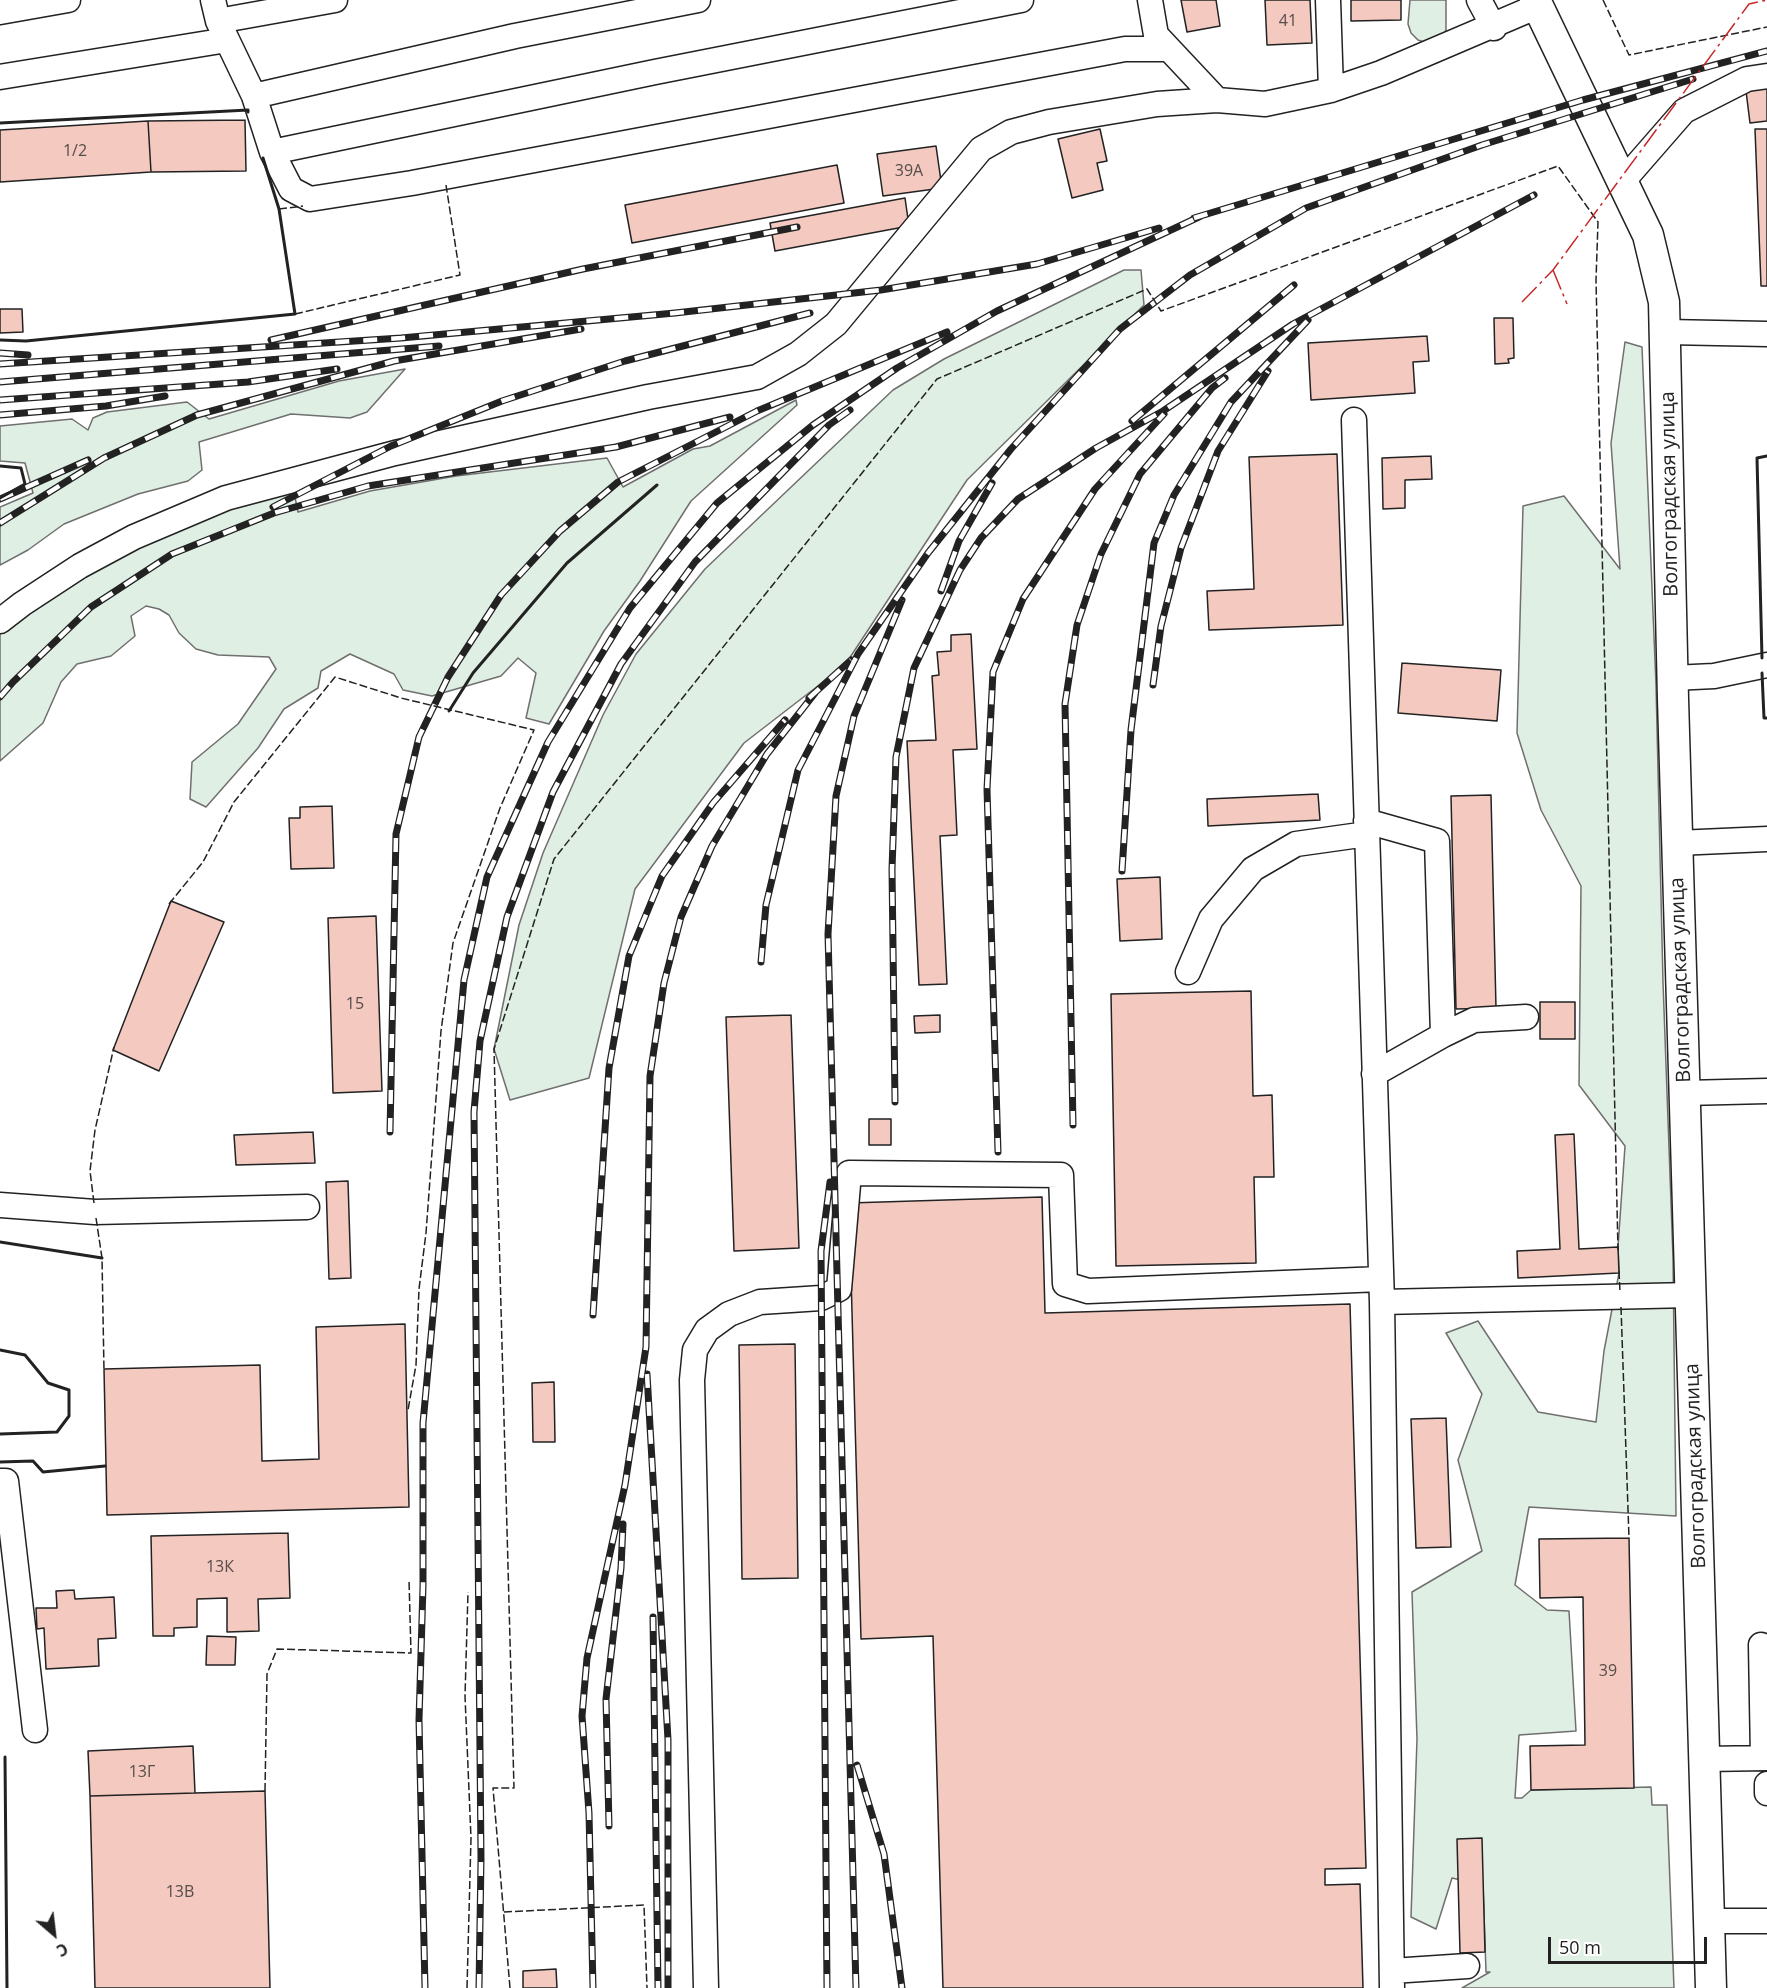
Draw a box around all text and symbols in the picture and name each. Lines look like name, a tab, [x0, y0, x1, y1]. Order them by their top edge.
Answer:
house number: 41	[1279, 11, 1297, 31]
house number: 1/2	[63, 141, 87, 161]
house number: 39А	[895, 161, 923, 181]
street label: Волгоградская улица	[1656, 391, 1684, 597]
street label: Волгоградская улица	[1665, 877, 1697, 1083]
house number: 15	[346, 994, 364, 1014]
street label: Волгоградская улица	[1680, 1363, 1712, 1569]
house number: 13К	[206, 1557, 234, 1577]
house number: 39	[1599, 1661, 1617, 1681]
house number: 13Г	[129, 1762, 155, 1782]
house number: 13В	[166, 1882, 194, 1902]
north arrow	[24, 1904, 84, 1964]
scale bar	[1551, 1925, 1710, 1963]
text: 50 m	[1559, 1935, 1601, 1959]
text: С	[53, 1938, 72, 1962]

